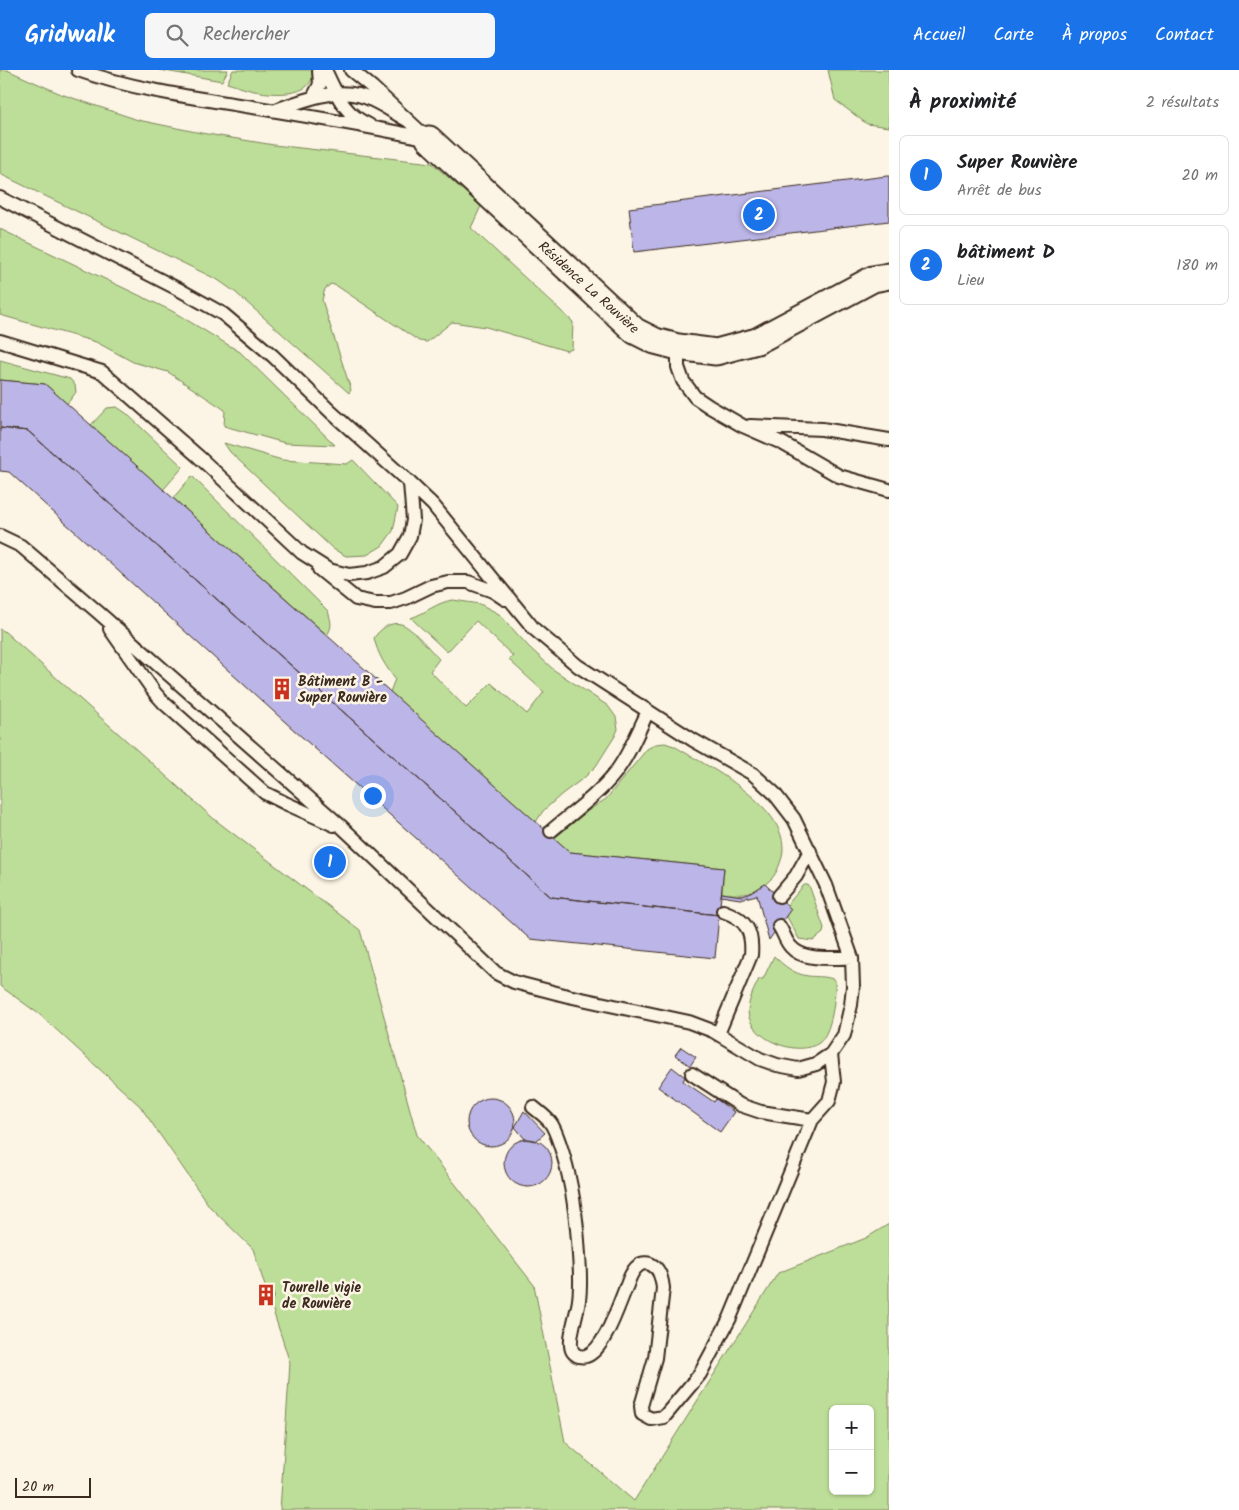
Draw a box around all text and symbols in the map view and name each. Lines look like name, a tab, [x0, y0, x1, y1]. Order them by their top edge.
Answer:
search box	[145, 13, 495, 58]
text: Gridwalk	[25, 16, 115, 55]
text: Rechercher	[203, 20, 289, 50]
icon: search	[163, 21, 191, 49]
text: Accueil	[913, 21, 966, 50]
text: Carte	[994, 21, 1034, 50]
text: À propos	[1062, 21, 1127, 50]
text: Contact	[1155, 21, 1214, 50]
text: À proximité	[909, 86, 1016, 119]
text: 2 résultats	[1146, 90, 1219, 115]
text: Super Rouvière	[957, 148, 1077, 178]
text: 1	[924, 163, 928, 188]
text: 20 m	[1182, 163, 1218, 188]
text: Arrêt de bus	[957, 178, 1041, 203]
pin: 2	[743, 196, 775, 234]
street label: Résidence La Rouvière	[533, 236, 644, 340]
text: bâtiment D	[957, 238, 1055, 268]
text: 2	[921, 253, 931, 278]
text: 180 m	[1176, 253, 1218, 278]
text: Lieu	[957, 268, 984, 293]
place label: Bâtiment B - Super Rouvière	[298, 671, 387, 709]
building icon: Bâtiment B - Super Rouvière	[269, 676, 295, 702]
your location	[360, 783, 386, 809]
pin: 1	[314, 843, 346, 881]
place label: Tourelle vigie de Rouvière	[282, 1277, 361, 1315]
building icon: Tourelle vigie de Rouvière	[253, 1282, 279, 1308]
map controls	[829, 1405, 874, 1495]
button: +	[829, 1405, 874, 1450]
button: −	[829, 1450, 874, 1495]
scale bar	[15, 1475, 91, 1498]
text: 20 m	[22, 1476, 54, 1498]

